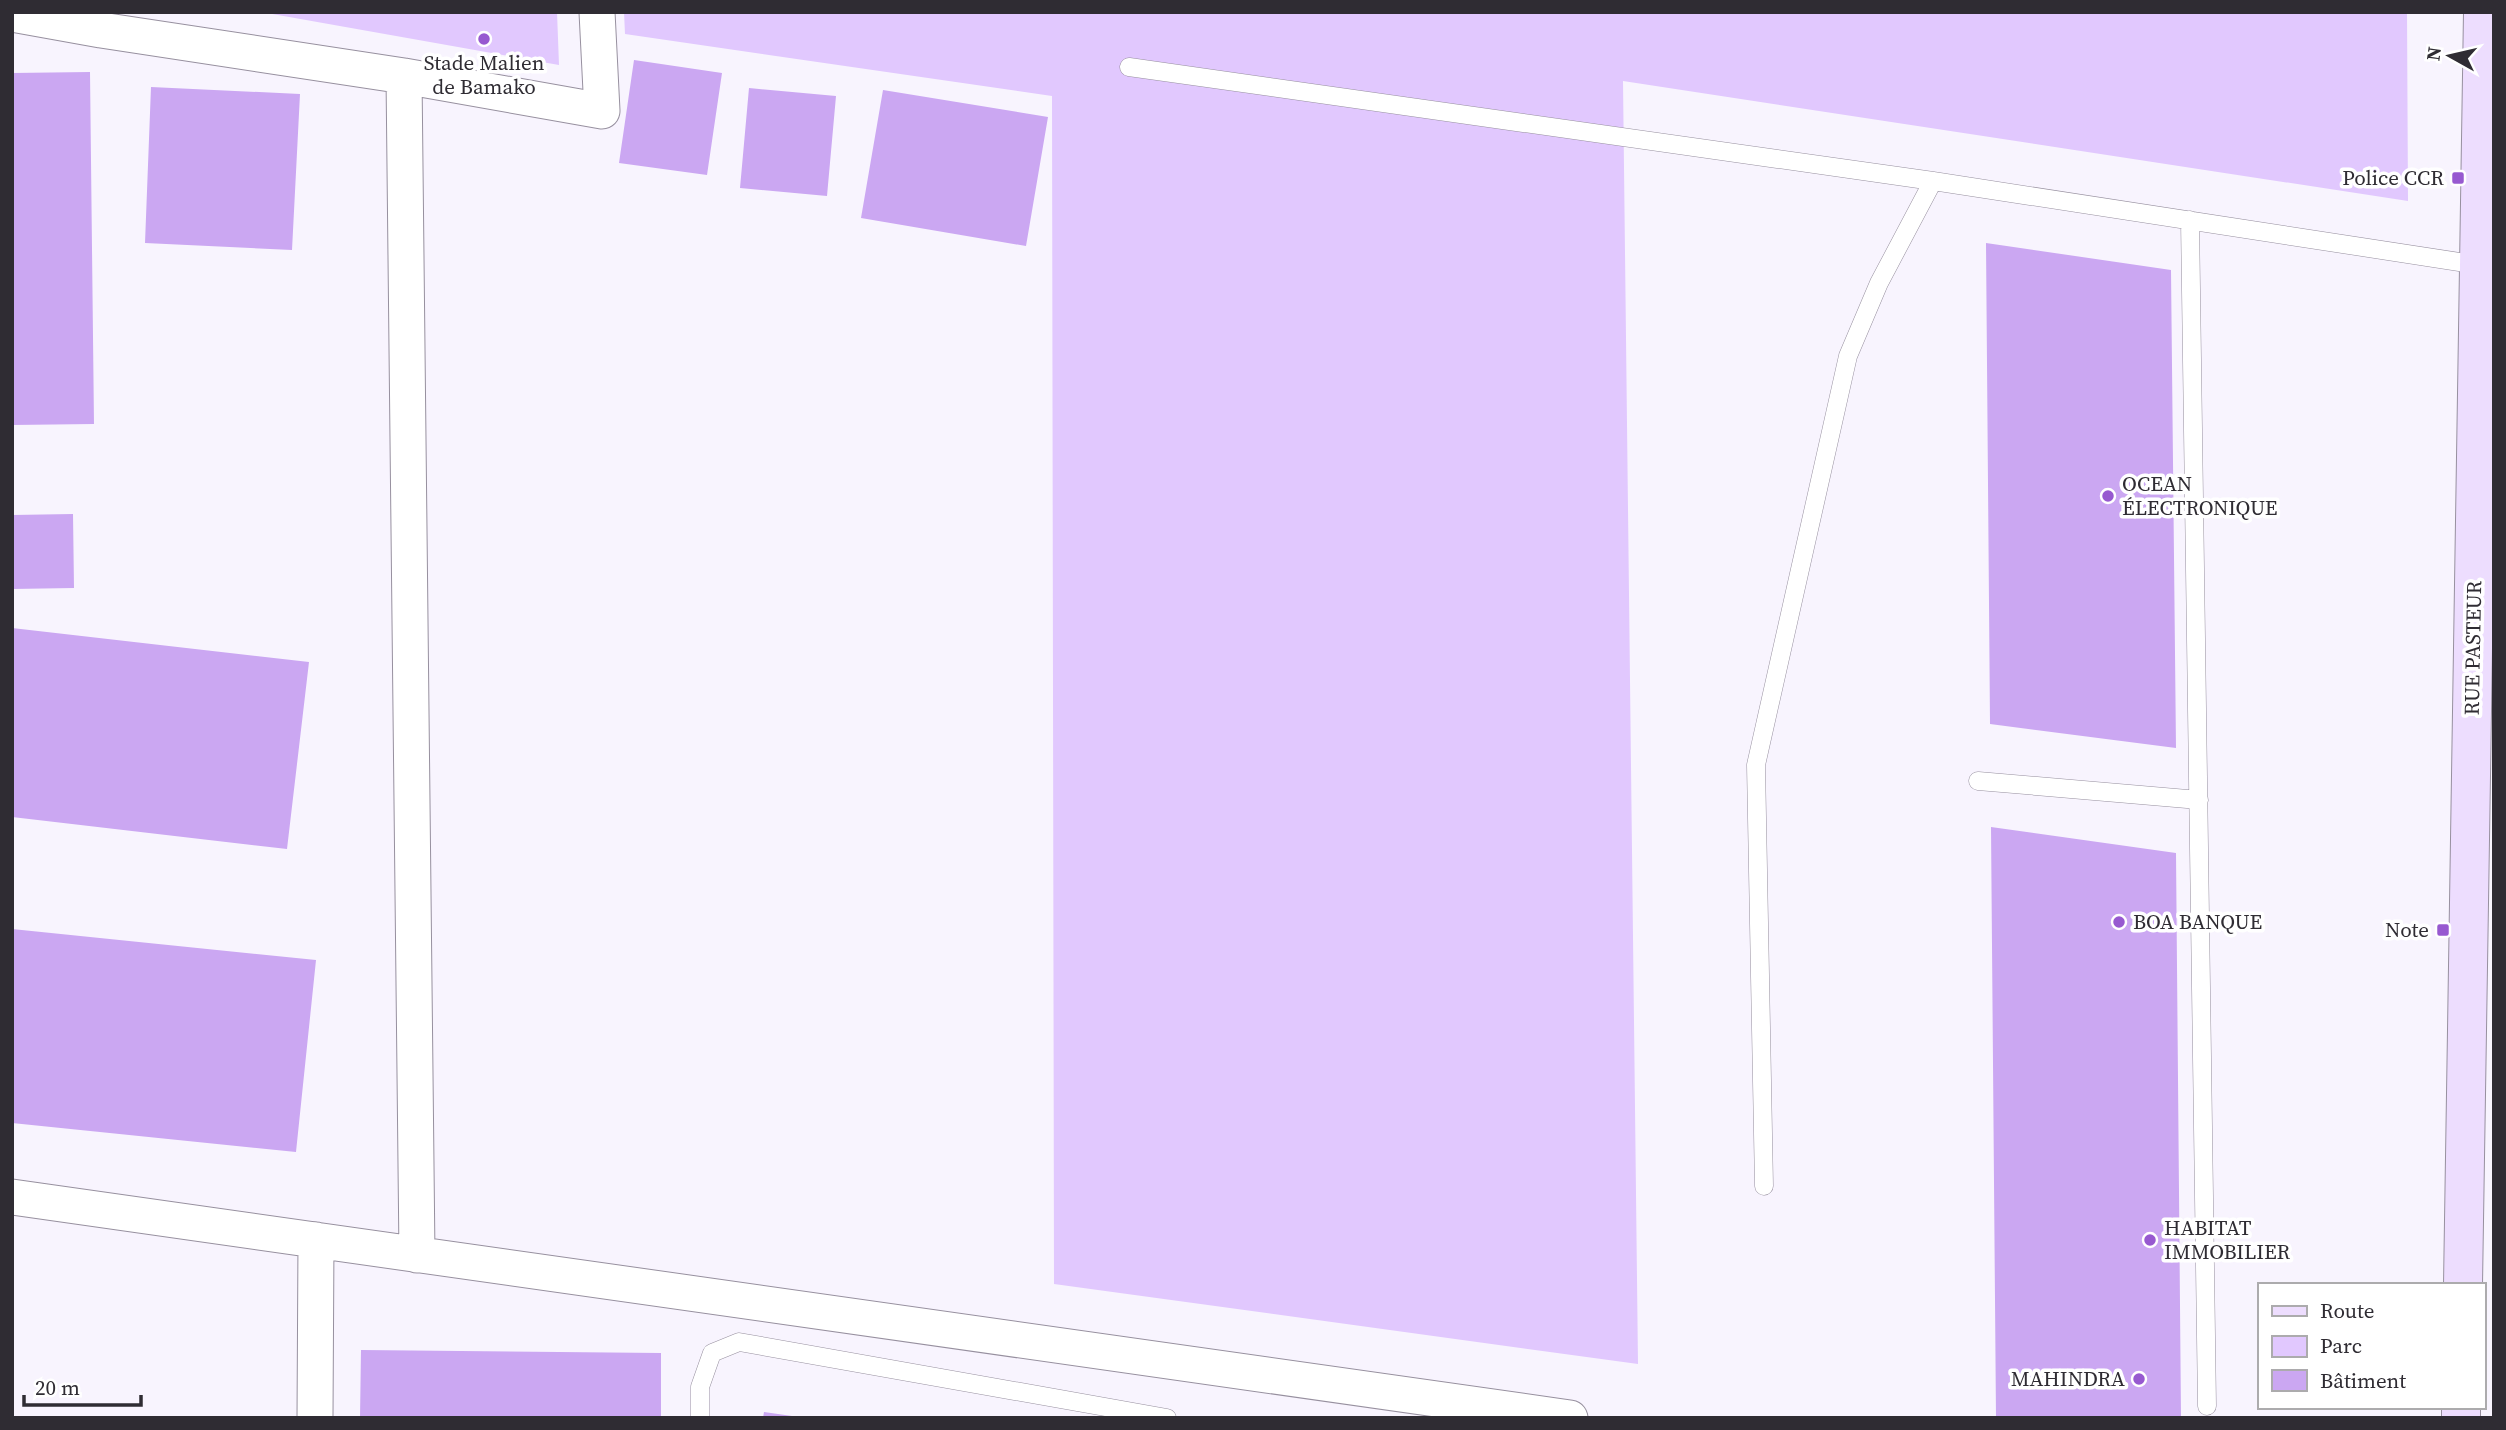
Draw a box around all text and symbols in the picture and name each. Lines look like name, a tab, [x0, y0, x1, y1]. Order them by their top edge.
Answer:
north arrow	[2415, 21, 2485, 91]
marker: Stade Malien de Bamako	[476, 31, 492, 47]
text: N	[2419, 45, 2447, 62]
place label: Stade Malien de Bamako	[424, 48, 545, 101]
place label: Police CCR	[2342, 163, 2444, 192]
marker: Police CCR	[2450, 170, 2466, 186]
place label: OCEAN ÉLECTRONIQUE	[2122, 469, 2278, 522]
marker: OCEAN ÉLECTRONIQUE	[2100, 488, 2116, 504]
street label: RUE PASTEUR	[2457, 580, 2488, 715]
place label: BOA BANQUE	[2133, 907, 2262, 936]
marker: BOA BANQUE	[2111, 914, 2127, 930]
place label: Note	[2385, 915, 2429, 944]
marker: Note	[2435, 922, 2451, 938]
place label: HABITAT IMMOBILIER	[2164, 1213, 2291, 1266]
marker: HABITAT IMMOBILIER	[2142, 1232, 2158, 1248]
legend	[2258, 1283, 2485, 1409]
text: Route	[2320, 1296, 2375, 1325]
text: Parc	[2320, 1331, 2362, 1360]
scale bar	[24, 1364, 142, 1408]
place label: MAHINDRA	[2011, 1364, 2125, 1393]
text: Bâtiment	[2320, 1366, 2406, 1395]
marker: MAHINDRA	[2131, 1371, 2147, 1387]
text: 20 m	[35, 1373, 80, 1402]

